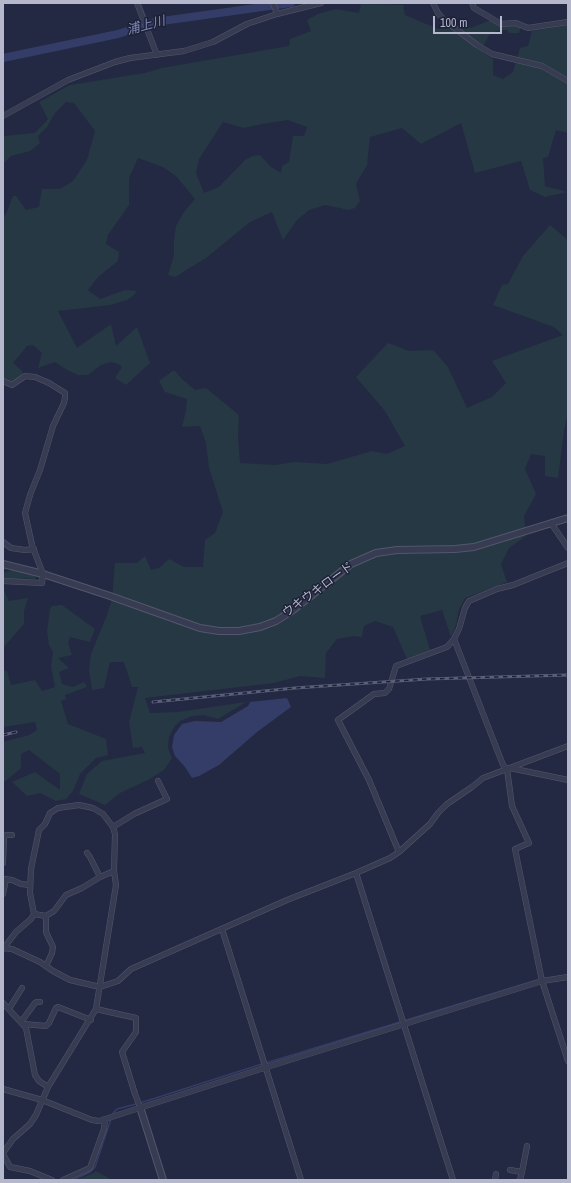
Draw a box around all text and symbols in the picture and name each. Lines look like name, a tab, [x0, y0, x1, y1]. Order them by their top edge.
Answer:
scale bar	[435, 8, 504, 34]
water label: 浦上川	[125, 13, 167, 39]
text: 100 m	[440, 15, 467, 31]
street label: ウキウキロード	[280, 559, 356, 621]

